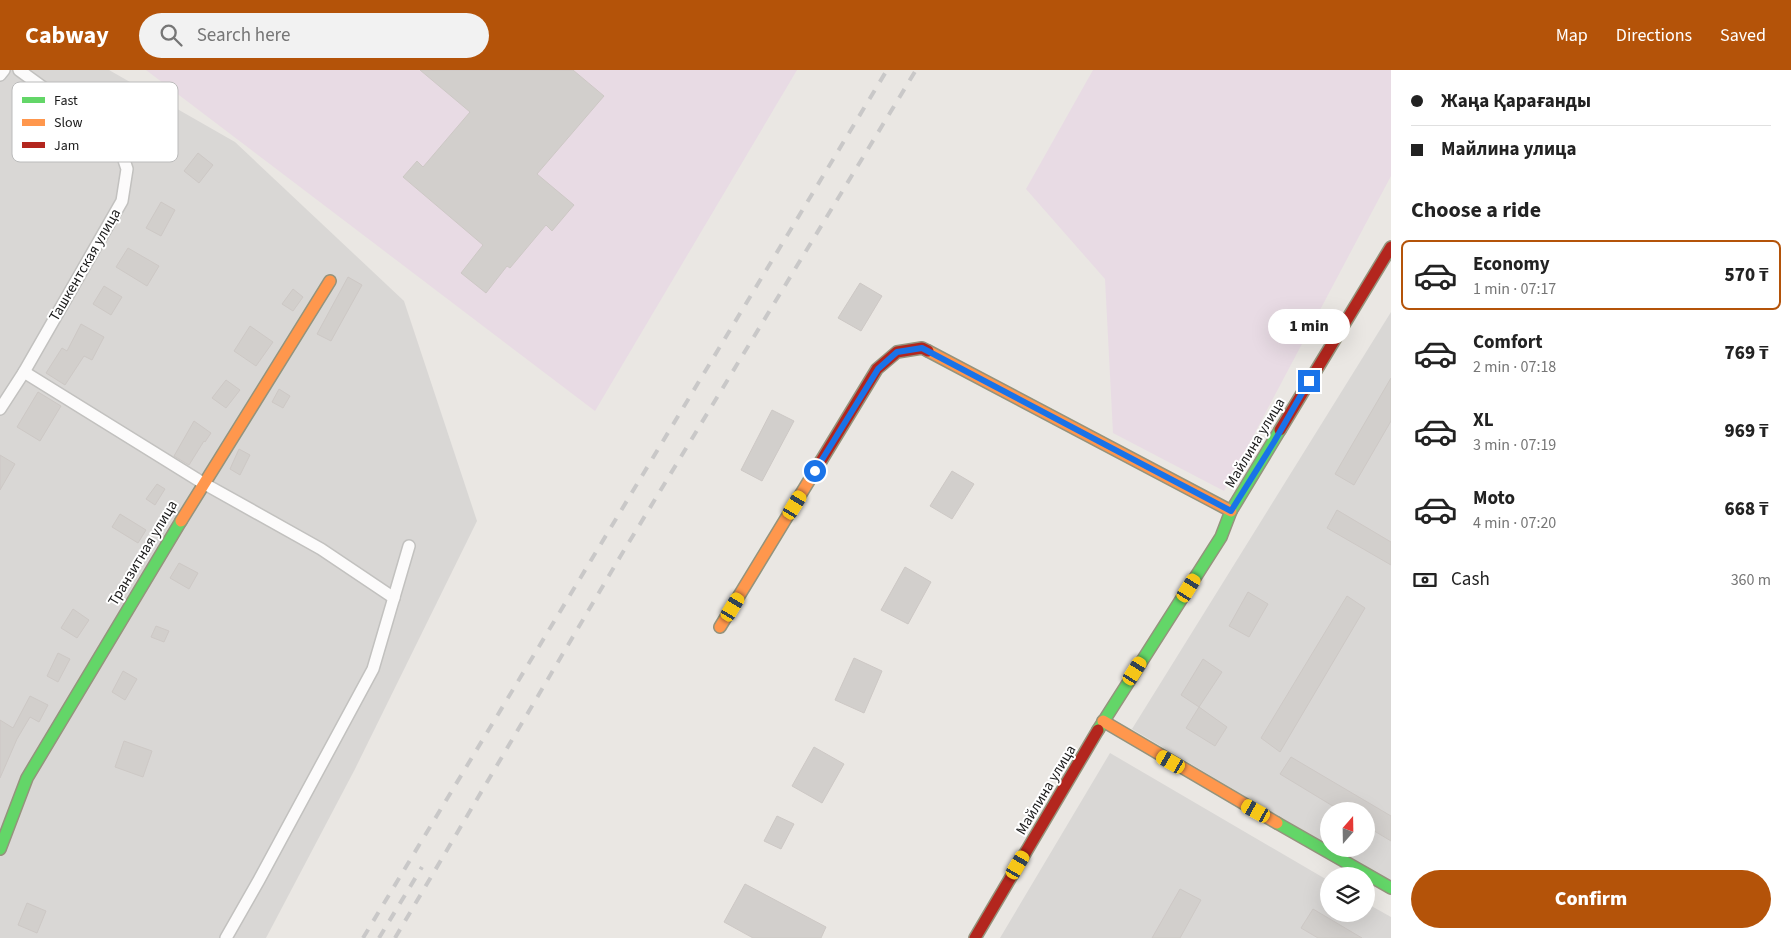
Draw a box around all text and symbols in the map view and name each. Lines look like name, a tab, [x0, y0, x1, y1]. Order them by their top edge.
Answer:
search box	[139, 13, 489, 58]
text: Cabway	[25, 18, 109, 53]
icon: search	[157, 21, 185, 49]
text: Search here	[197, 22, 290, 49]
text: Map	[1556, 23, 1588, 48]
text: Directions	[1616, 23, 1692, 48]
text: Saved	[1720, 23, 1766, 48]
legend	[12, 82, 178, 162]
text: Жаңа Қарағанды	[1441, 88, 1591, 115]
text: Fast	[54, 91, 78, 111]
text: Slow	[54, 113, 83, 133]
text: Jam	[54, 136, 79, 156]
text: Майлина улица	[1441, 136, 1576, 163]
text: Choose a ride	[1411, 194, 1541, 226]
street label: Ташкентская улица	[44, 205, 126, 325]
text: Economy	[1473, 251, 1550, 278]
icon: car	[1413, 253, 1458, 298]
text: 570 ₸	[1725, 262, 1769, 289]
text: 1 min · 07:17	[1473, 278, 1556, 300]
callout: 1 min	[1268, 308, 1350, 344]
text: 1 min	[1289, 315, 1329, 337]
text: Comfort	[1473, 329, 1543, 356]
icon: car	[1413, 331, 1458, 376]
text: 769 ₸	[1725, 340, 1769, 367]
text: 2 min · 07:18	[1473, 356, 1556, 378]
route end	[1298, 370, 1320, 392]
street label: Майлина улица	[1220, 394, 1290, 492]
text: XL	[1473, 407, 1494, 434]
icon: car	[1413, 409, 1458, 454]
text: 969 ₸	[1725, 418, 1769, 445]
text: 3 min · 07:19	[1473, 434, 1556, 456]
route start	[804, 460, 826, 482]
text: Moto	[1473, 485, 1515, 512]
icon: car	[1413, 487, 1458, 532]
car	[780, 488, 809, 522]
street label: Транзитная улица	[103, 496, 183, 610]
text: 668 ₸	[1725, 496, 1769, 523]
text: 4 min · 07:20	[1473, 512, 1556, 534]
icon: cash	[1411, 566, 1439, 594]
text: Cash	[1451, 566, 1490, 593]
text: 360 m	[1731, 569, 1771, 591]
car	[1174, 571, 1203, 605]
car	[718, 590, 747, 624]
car	[1120, 654, 1149, 688]
street label: Майлина улица	[1011, 741, 1081, 839]
car	[1154, 748, 1187, 776]
car	[1239, 797, 1272, 825]
north arrow	[1320, 802, 1375, 858]
map controls	[1320, 802, 1375, 922]
car	[1004, 848, 1031, 882]
button: layers	[1320, 867, 1375, 922]
button: Confirm	[1411, 870, 1771, 928]

